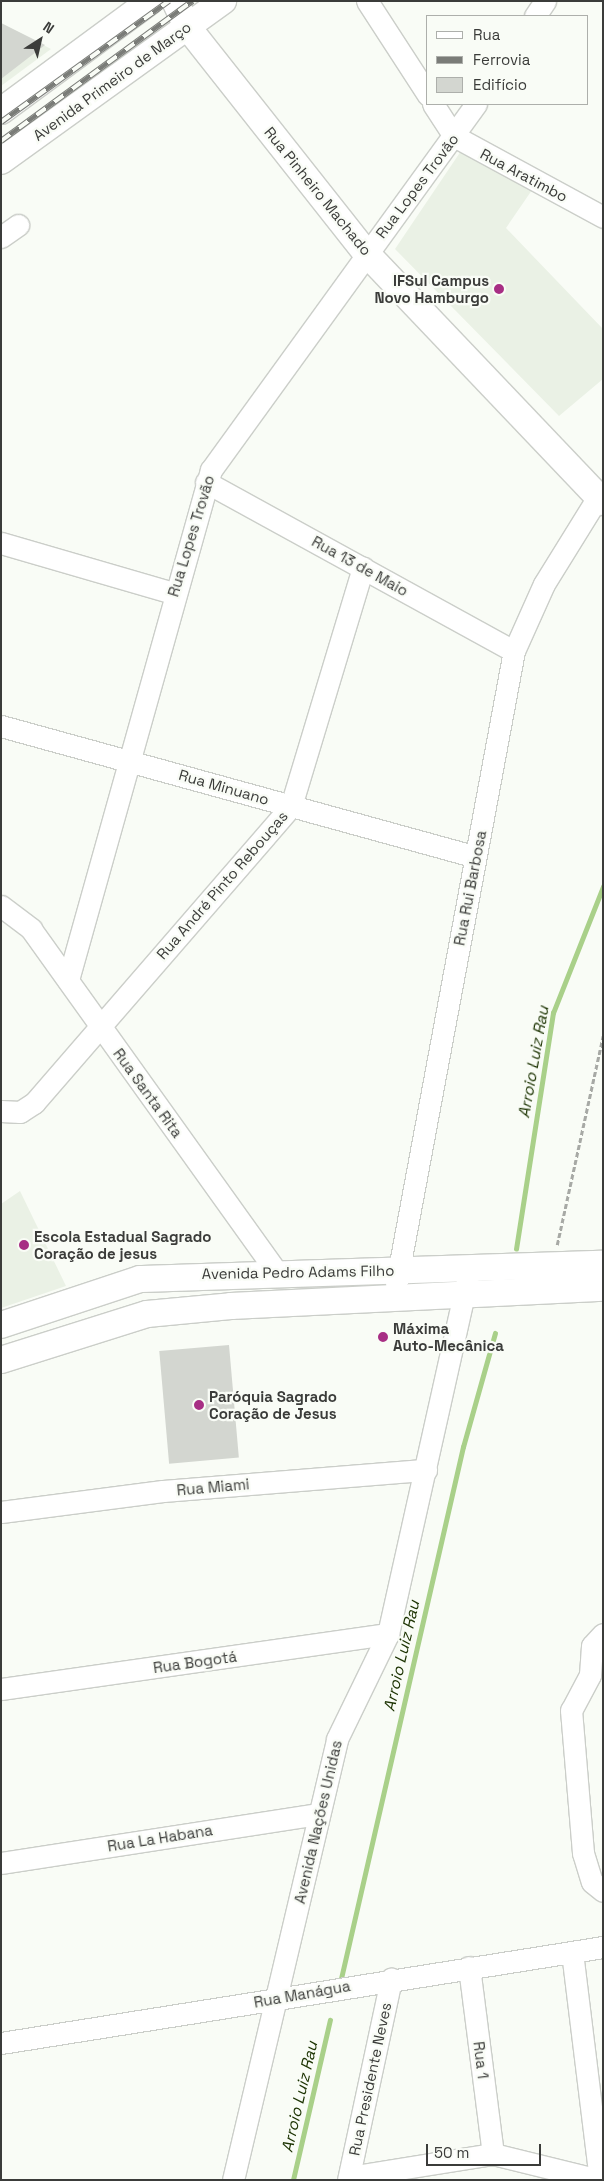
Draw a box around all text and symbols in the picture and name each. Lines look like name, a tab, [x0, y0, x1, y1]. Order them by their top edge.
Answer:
north arrow	[15, 15, 65, 65]
legend	[426, 15, 589, 105]
street label: Avenida Primeiro de Março	[30, 18, 194, 144]
text: N	[40, 18, 58, 38]
text: Rua	[473, 25, 500, 44]
text: Ferrovia	[473, 50, 530, 69]
text: Edifício	[473, 75, 527, 94]
street label: Rua Pinheiro Machado	[261, 123, 375, 259]
street label: Rua Lopes Trovão	[372, 130, 462, 242]
street label: Rua Aratimbo	[477, 144, 571, 206]
place label: IFSul Campus Novo Hamburgo	[374, 271, 489, 306]
marker: IFSul Campus Novo Hamburgo	[493, 283, 505, 295]
street label: Rua Lopes Trovão	[164, 473, 218, 599]
street label: Rua 13 de Maio	[309, 532, 411, 600]
street label: Rua Minuano	[177, 766, 271, 808]
street label: Rua André Pinto Rebouças	[153, 807, 291, 963]
street label: Rua Rui Barbosa	[450, 829, 490, 947]
water label: Arroio Luiz Rau	[515, 1005, 553, 1119]
street label: Rua Santa Rita	[110, 1045, 186, 1141]
place label: Escola Estadual Sagrado Coração de jesus	[34, 1227, 211, 1262]
marker: Escola Estadual Sagrado Coração de jesus	[18, 1239, 30, 1251]
street label: Avenida Pedro Adams Filho	[201, 1261, 395, 1283]
place label: Máxima Auto-Mecânica	[393, 1319, 504, 1354]
marker: Máxima Auto-Mecânica	[377, 1331, 389, 1343]
place label: Paróquia Sagrado Coração de Jesus	[209, 1387, 337, 1422]
marker: Paróquia Sagrado Coração de Jesus	[193, 1399, 205, 1411]
street label: Rua Miami	[176, 1475, 250, 1499]
water label: Arroio Luiz Rau	[380, 1599, 424, 1713]
street label: Rua Bogotá	[152, 1647, 238, 1677]
street label: Avenida Nações Unidas	[290, 1739, 346, 1905]
street label: Rua La Habana	[106, 1821, 214, 1855]
street label: Rua Manágua	[252, 1977, 352, 2011]
street label: Rua Presidente Neves	[345, 2001, 395, 2157]
water label: Arroio Luiz Rau	[278, 2040, 322, 2154]
street label: Rua 1	[470, 2040, 492, 2080]
scale bar	[429, 2134, 544, 2166]
text: 50 m	[434, 2143, 469, 2162]

